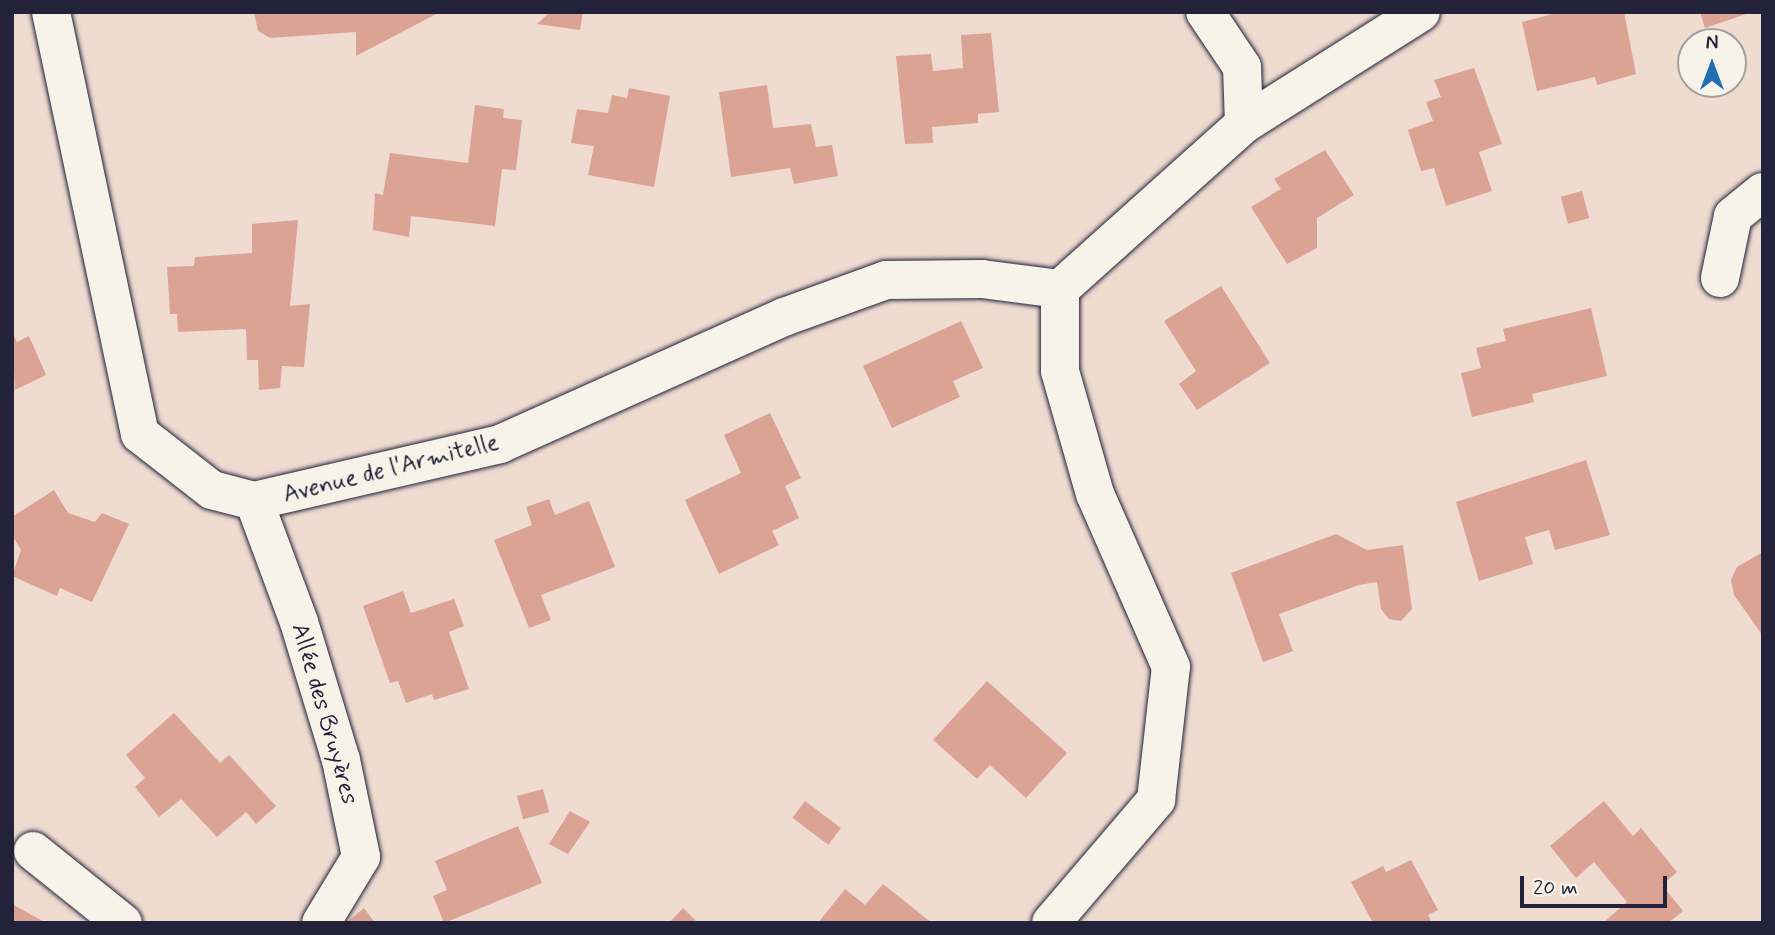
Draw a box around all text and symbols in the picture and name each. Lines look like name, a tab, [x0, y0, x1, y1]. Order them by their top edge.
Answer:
north arrow	[1677, 28, 1747, 98]
text: N	[1706, 31, 1718, 56]
street label: Avenue de l'Armitelle	[280, 428, 502, 510]
street label: Allée des Bruyères	[285, 621, 363, 807]
scale bar	[1523, 862, 1670, 906]
text: 20 m	[1533, 874, 1578, 902]

